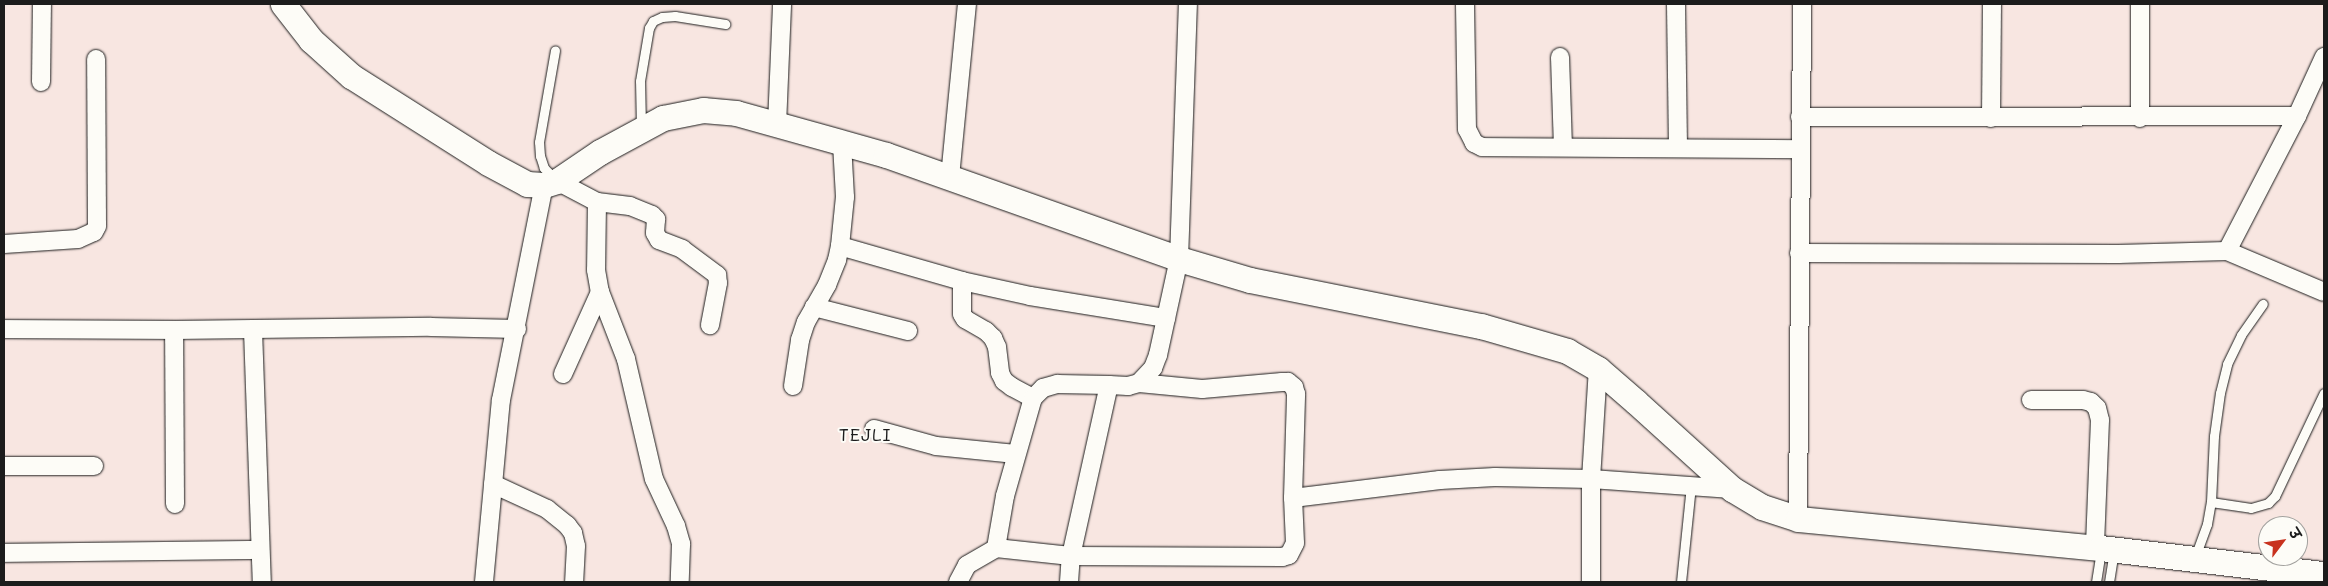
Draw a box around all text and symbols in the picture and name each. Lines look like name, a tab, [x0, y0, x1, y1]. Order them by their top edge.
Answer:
district label: TEJLI	[838, 423, 892, 445]
north arrow	[2258, 516, 2308, 566]
text: उ	[2285, 525, 2306, 542]

